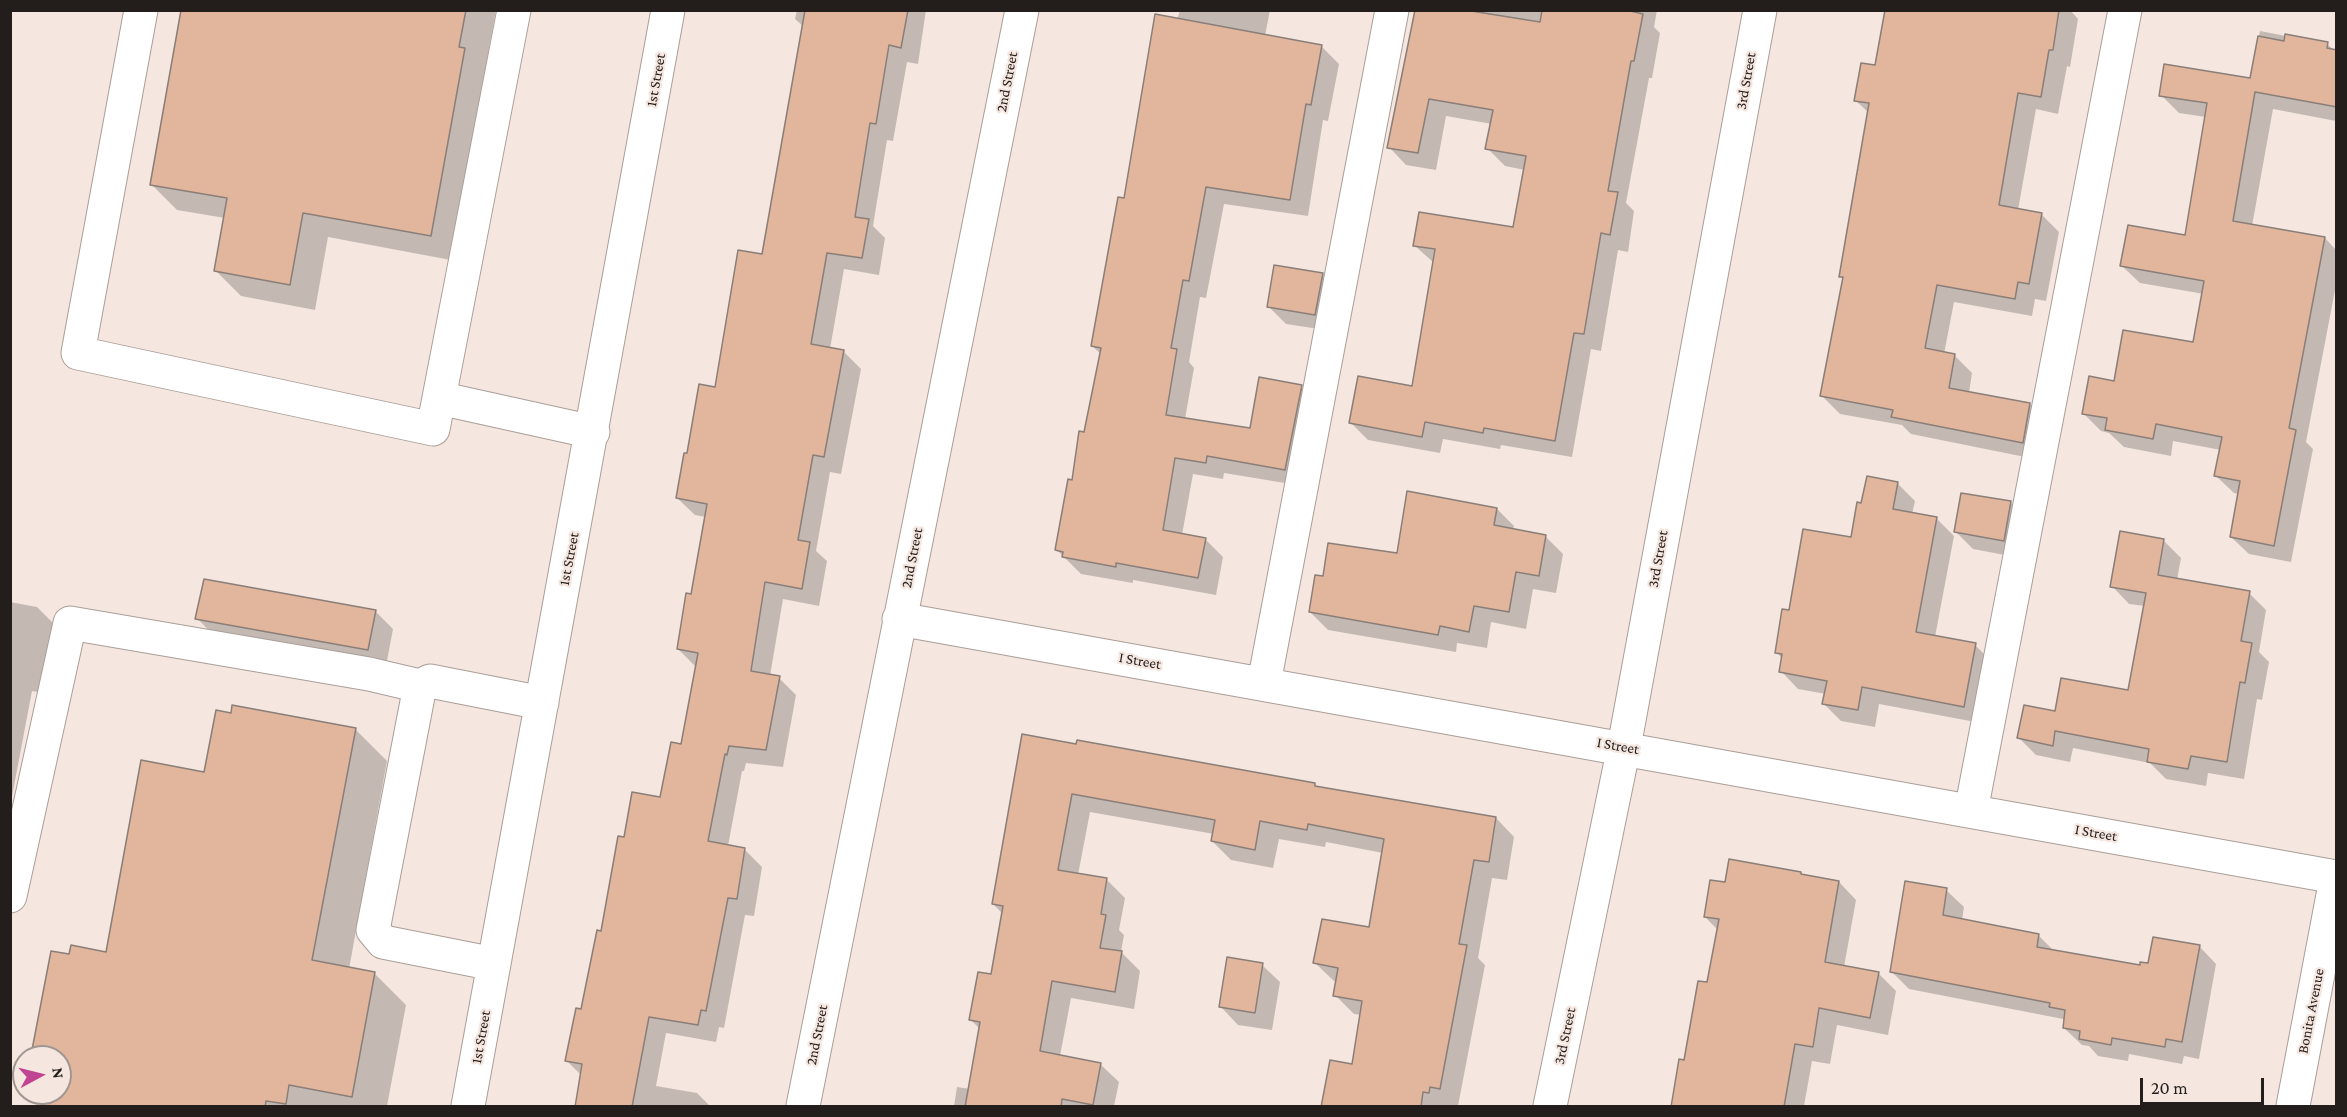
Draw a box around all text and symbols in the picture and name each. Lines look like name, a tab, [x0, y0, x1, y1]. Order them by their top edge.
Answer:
street label: 2nd Street	[992, 50, 1022, 114]
street label: 3rd Street	[1732, 51, 1760, 111]
street label: 1st Street	[642, 52, 670, 108]
street label: 2nd Street	[897, 526, 927, 590]
street label: 3rd Street	[1644, 529, 1672, 589]
street label: 1st Street	[555, 531, 583, 587]
street label: I Street	[1118, 648, 1162, 674]
street label: I Street	[1596, 733, 1640, 759]
street label: I Street	[2074, 820, 2118, 846]
street label: Bonita Avenue	[2294, 967, 2328, 1055]
street label: 2nd Street	[802, 1003, 832, 1067]
street label: 3rd Street	[1550, 1006, 1580, 1066]
street label: 1st Street	[467, 1009, 495, 1065]
north arrow	[12, 1045, 72, 1105]
scale bar	[2143, 1066, 2268, 1104]
text: N	[49, 1067, 67, 1079]
text: 20 m	[2151, 1078, 2188, 1098]

